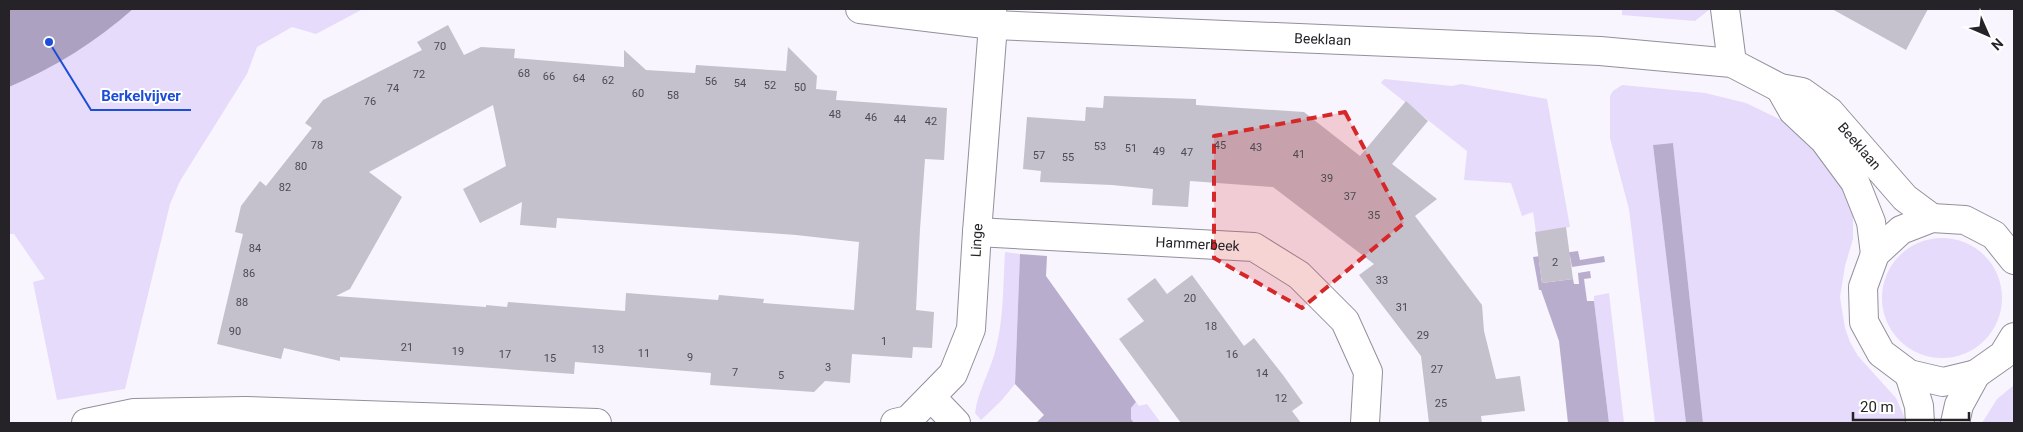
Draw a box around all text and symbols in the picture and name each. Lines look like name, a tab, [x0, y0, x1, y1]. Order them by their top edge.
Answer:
north arrow	[1963, 10, 2013, 60]
street label: Beeklaan	[1294, 30, 1352, 48]
text: N	[1988, 35, 2006, 53]
house number: 70	[434, 40, 446, 53]
house number: 68	[518, 67, 530, 80]
house number: 72	[413, 68, 425, 81]
house number: 66	[543, 70, 555, 83]
house number: 64	[573, 72, 585, 85]
house number: 62	[602, 74, 614, 87]
house number: 56	[705, 75, 717, 88]
house number: 54	[734, 77, 746, 90]
house number: 52	[764, 79, 776, 92]
callout: Berkelvijver	[91, 80, 191, 110]
house number: 50	[794, 81, 806, 94]
house number: 74	[387, 82, 399, 95]
text: Berkelvijver	[101, 87, 181, 105]
house number: 60	[632, 87, 644, 100]
house number: 58	[667, 89, 679, 102]
house number: 76	[364, 95, 376, 108]
house number: 48	[829, 108, 841, 121]
house number: 46	[865, 111, 877, 124]
house number: 44	[894, 113, 906, 126]
house number: 42	[925, 115, 937, 128]
street label: Beeklaan	[1835, 119, 1884, 173]
house number: 78	[311, 139, 323, 152]
house number: 45	[1214, 139, 1226, 152]
house number: 53	[1094, 140, 1106, 153]
house number: 43	[1250, 141, 1262, 154]
house number: 51	[1125, 142, 1137, 155]
house number: 49	[1153, 145, 1165, 158]
house number: 47	[1181, 146, 1193, 159]
house number: 41	[1293, 148, 1305, 161]
house number: 57	[1033, 149, 1045, 162]
house number: 55	[1062, 151, 1074, 164]
house number: 80	[295, 160, 307, 173]
house number: 39	[1321, 172, 1333, 185]
house number: 82	[279, 181, 291, 194]
house number: 37	[1344, 190, 1356, 203]
house number: 35	[1368, 209, 1380, 222]
street label: Linge	[967, 223, 986, 258]
street label: Hammerbeek	[1155, 234, 1241, 254]
house number: 84	[249, 242, 261, 255]
house number: 2	[1552, 256, 1558, 269]
house number: 86	[243, 267, 255, 280]
house number: 33	[1376, 274, 1388, 287]
house number: 20	[1184, 292, 1196, 305]
house number: 88	[236, 296, 248, 309]
house number: 31	[1396, 301, 1408, 314]
house number: 18	[1205, 320, 1217, 333]
house number: 90	[229, 325, 241, 338]
house number: 29	[1417, 329, 1429, 342]
house number: 1	[881, 335, 887, 348]
house number: 21	[401, 341, 413, 354]
house number: 13	[592, 343, 604, 356]
house number: 19	[452, 345, 464, 358]
house number: 11	[638, 347, 650, 360]
house number: 17	[499, 348, 511, 361]
house number: 16	[1226, 348, 1238, 361]
house number: 9	[687, 351, 693, 364]
house number: 15	[544, 352, 556, 365]
house number: 3	[825, 361, 831, 374]
house number: 27	[1431, 363, 1443, 376]
house number: 7	[732, 366, 738, 379]
house number: 14	[1256, 367, 1268, 380]
house number: 5	[778, 369, 784, 382]
scale bar	[1853, 390, 1969, 422]
house number: 12	[1275, 392, 1287, 405]
house number: 25	[1435, 397, 1447, 410]
text: 20 m	[1860, 398, 1894, 416]

